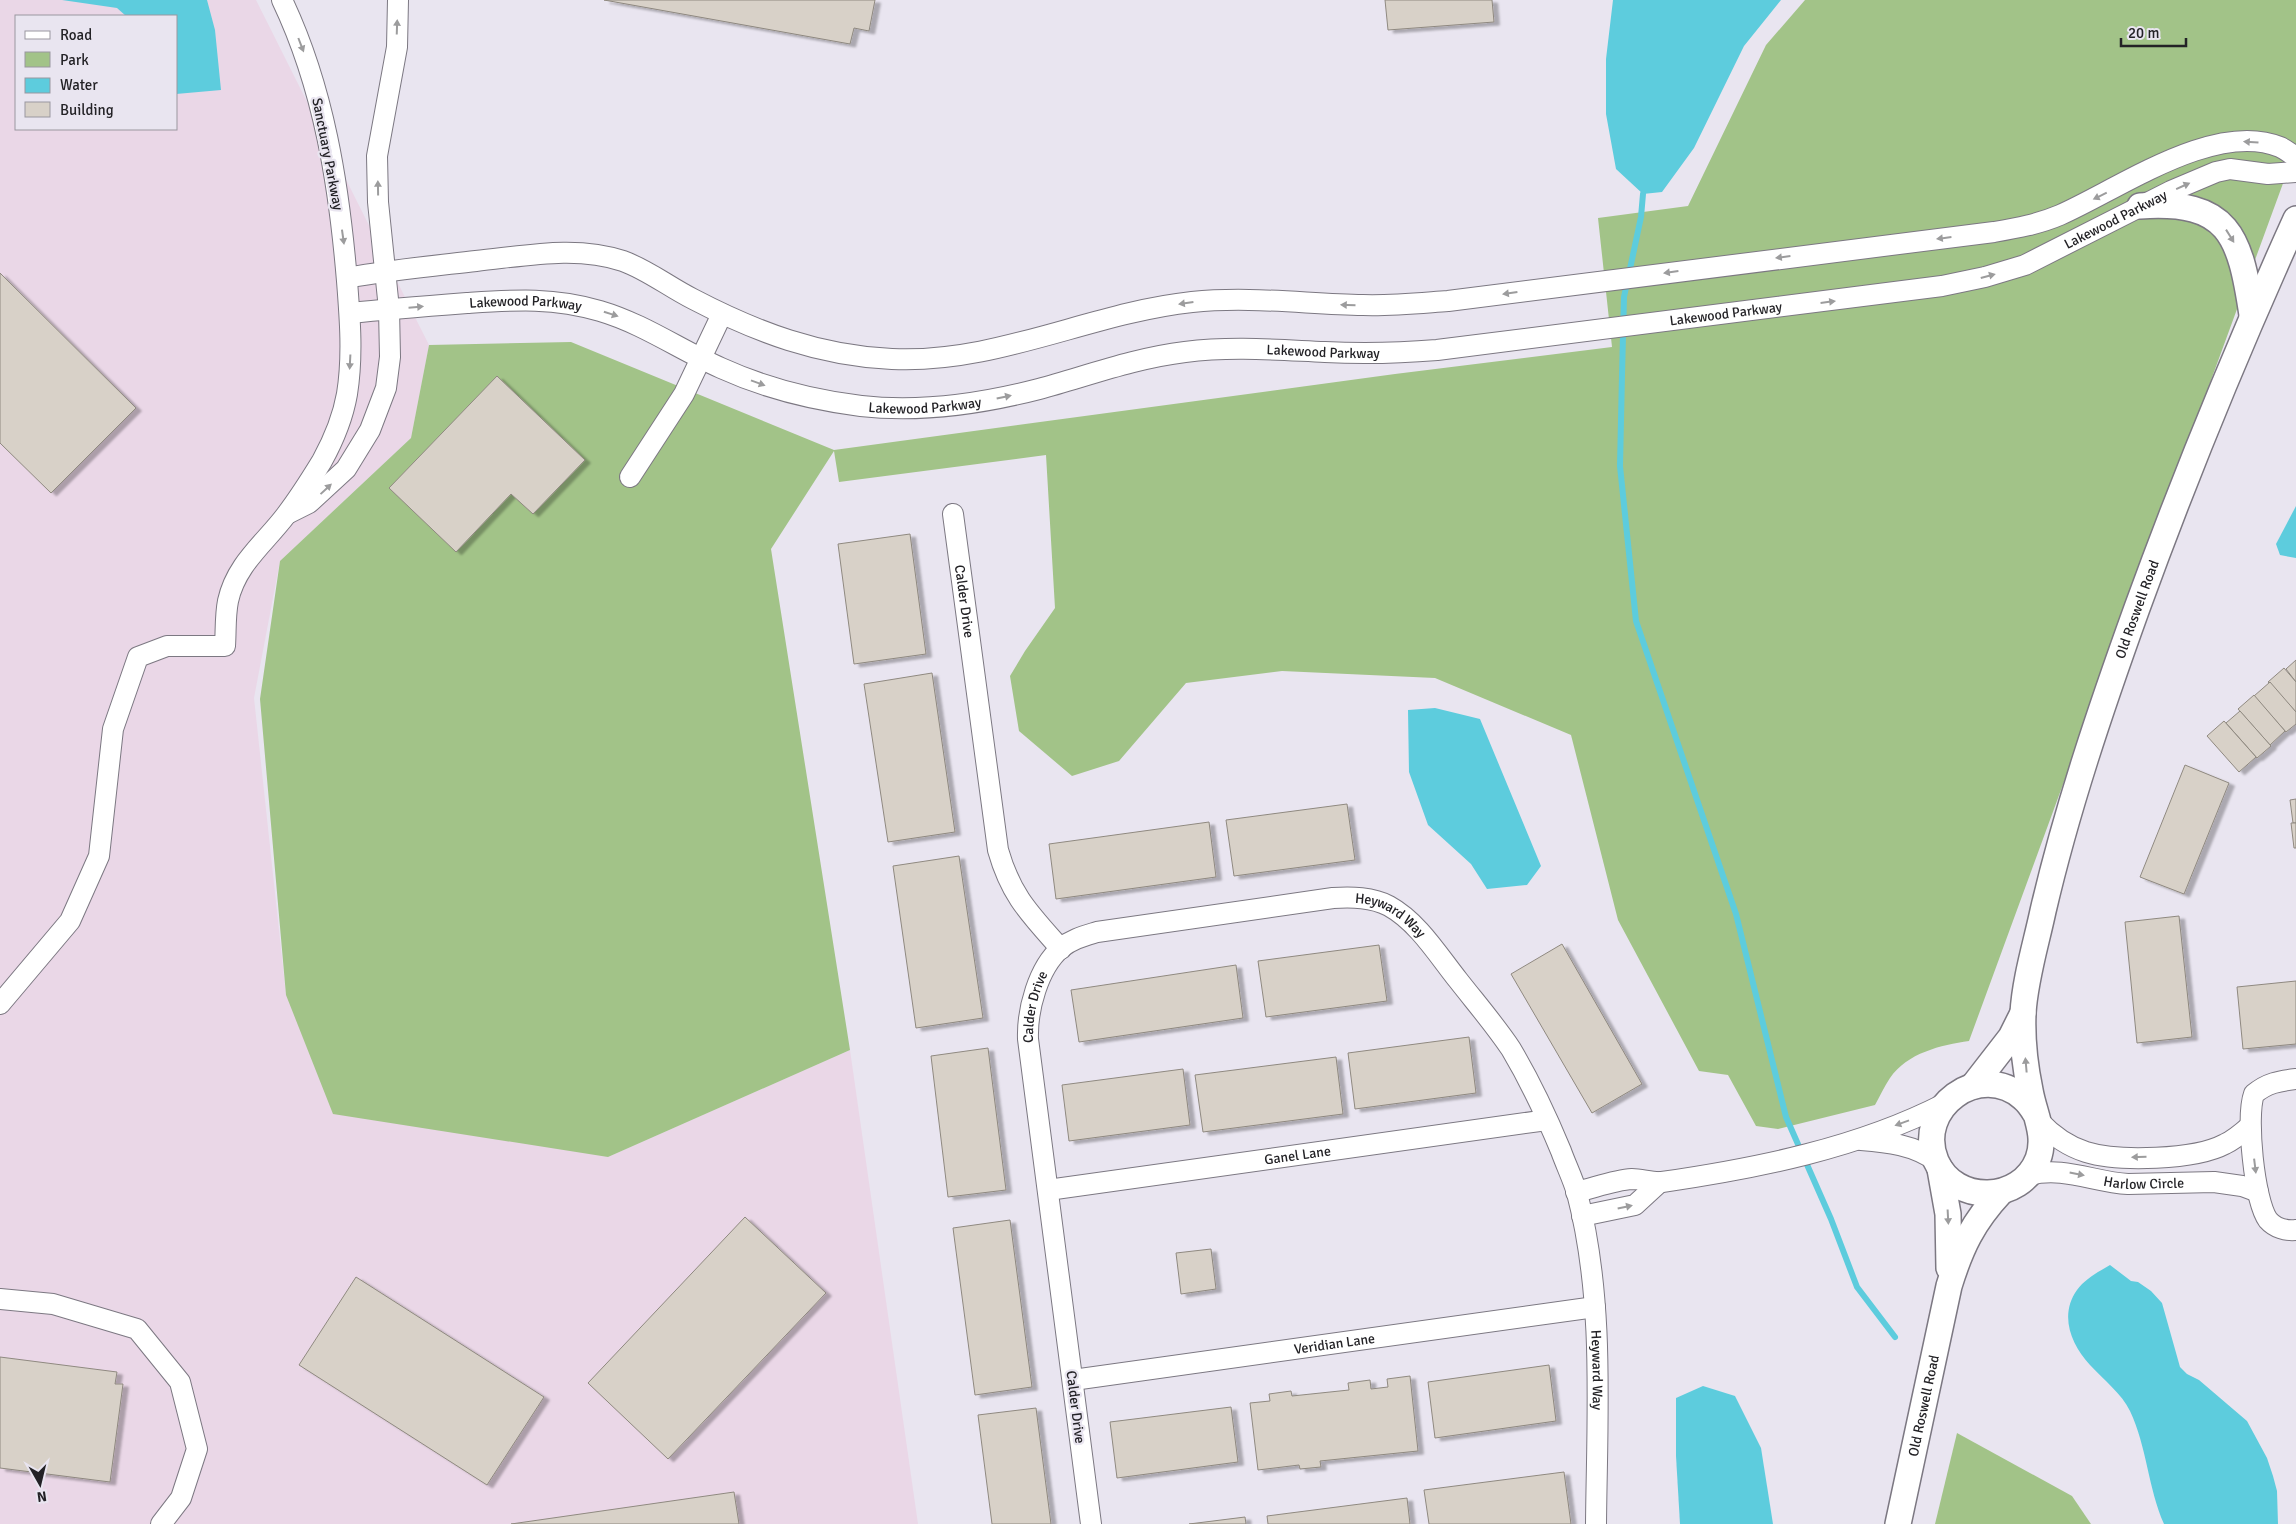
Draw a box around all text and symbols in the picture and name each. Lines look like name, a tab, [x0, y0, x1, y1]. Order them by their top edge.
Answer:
legend	[15, 15, 178, 130]
scale bar	[2121, 15, 2186, 47]
one-way arrow	[394, 19, 402, 35]
text: 20 m	[2128, 24, 2159, 42]
text: Road	[60, 26, 92, 44]
one-way arrow	[297, 38, 305, 53]
text: Park	[60, 51, 89, 69]
text: Water	[60, 76, 98, 94]
street label: Sanctuary Parkway	[308, 96, 347, 212]
text: Building	[60, 101, 114, 119]
one-way arrow	[2242, 138, 2258, 146]
one-way arrow	[374, 179, 382, 195]
one-way arrow	[2176, 181, 2190, 189]
street label: Lakewood Parkway	[2061, 186, 2170, 253]
one-way arrow	[2093, 192, 2107, 200]
one-way arrow	[2225, 229, 2234, 242]
one-way arrow	[339, 230, 347, 246]
one-way arrow	[1936, 234, 1952, 242]
one-way arrow	[1775, 254, 1791, 262]
one-way arrow	[1663, 268, 1679, 276]
one-way arrow	[1980, 272, 1996, 280]
one-way arrow	[1501, 289, 1517, 297]
street label: Lakewood Parkway	[469, 292, 584, 315]
street label: Lakewood Parkway	[1669, 298, 1784, 329]
one-way arrow	[1820, 298, 1836, 306]
one-way arrow	[1177, 299, 1193, 307]
one-way arrow	[1340, 300, 1356, 308]
one-way arrow	[408, 303, 424, 311]
one-way arrow	[604, 311, 619, 319]
street label: Lakewood Parkway	[1266, 341, 1380, 362]
one-way arrow	[345, 354, 353, 370]
one-way arrow	[751, 379, 766, 387]
one-way arrow	[997, 393, 1012, 401]
street label: Lakewood Parkway	[868, 394, 983, 417]
one-way arrow	[319, 483, 331, 495]
street label: Old Roswell Road	[2112, 558, 2163, 661]
street label: Calder Drive	[951, 564, 977, 639]
street label: Heyward Way	[1354, 890, 1430, 942]
street label: Calder Drive	[1020, 968, 1051, 1043]
one-way arrow	[2022, 1057, 2030, 1073]
one-way arrow	[1894, 1119, 1909, 1127]
street label: Ganel Lane	[1263, 1142, 1332, 1169]
one-way arrow	[2131, 1154, 2147, 1162]
one-way arrow	[2251, 1158, 2259, 1174]
one-way arrow	[2069, 1171, 2085, 1179]
street label: Harlow Circle	[2102, 1173, 2184, 1193]
one-way arrow	[1617, 1203, 1632, 1211]
one-way arrow	[1944, 1209, 1952, 1225]
street label: Heyward Way	[1587, 1329, 1606, 1411]
street label: Veridian Lane	[1293, 1330, 1376, 1358]
street label: Old Roswell Road	[1905, 1353, 1943, 1458]
street label: Calder Drive	[1063, 1370, 1088, 1445]
north arrow	[15, 1459, 65, 1509]
text: N	[36, 1487, 48, 1505]

